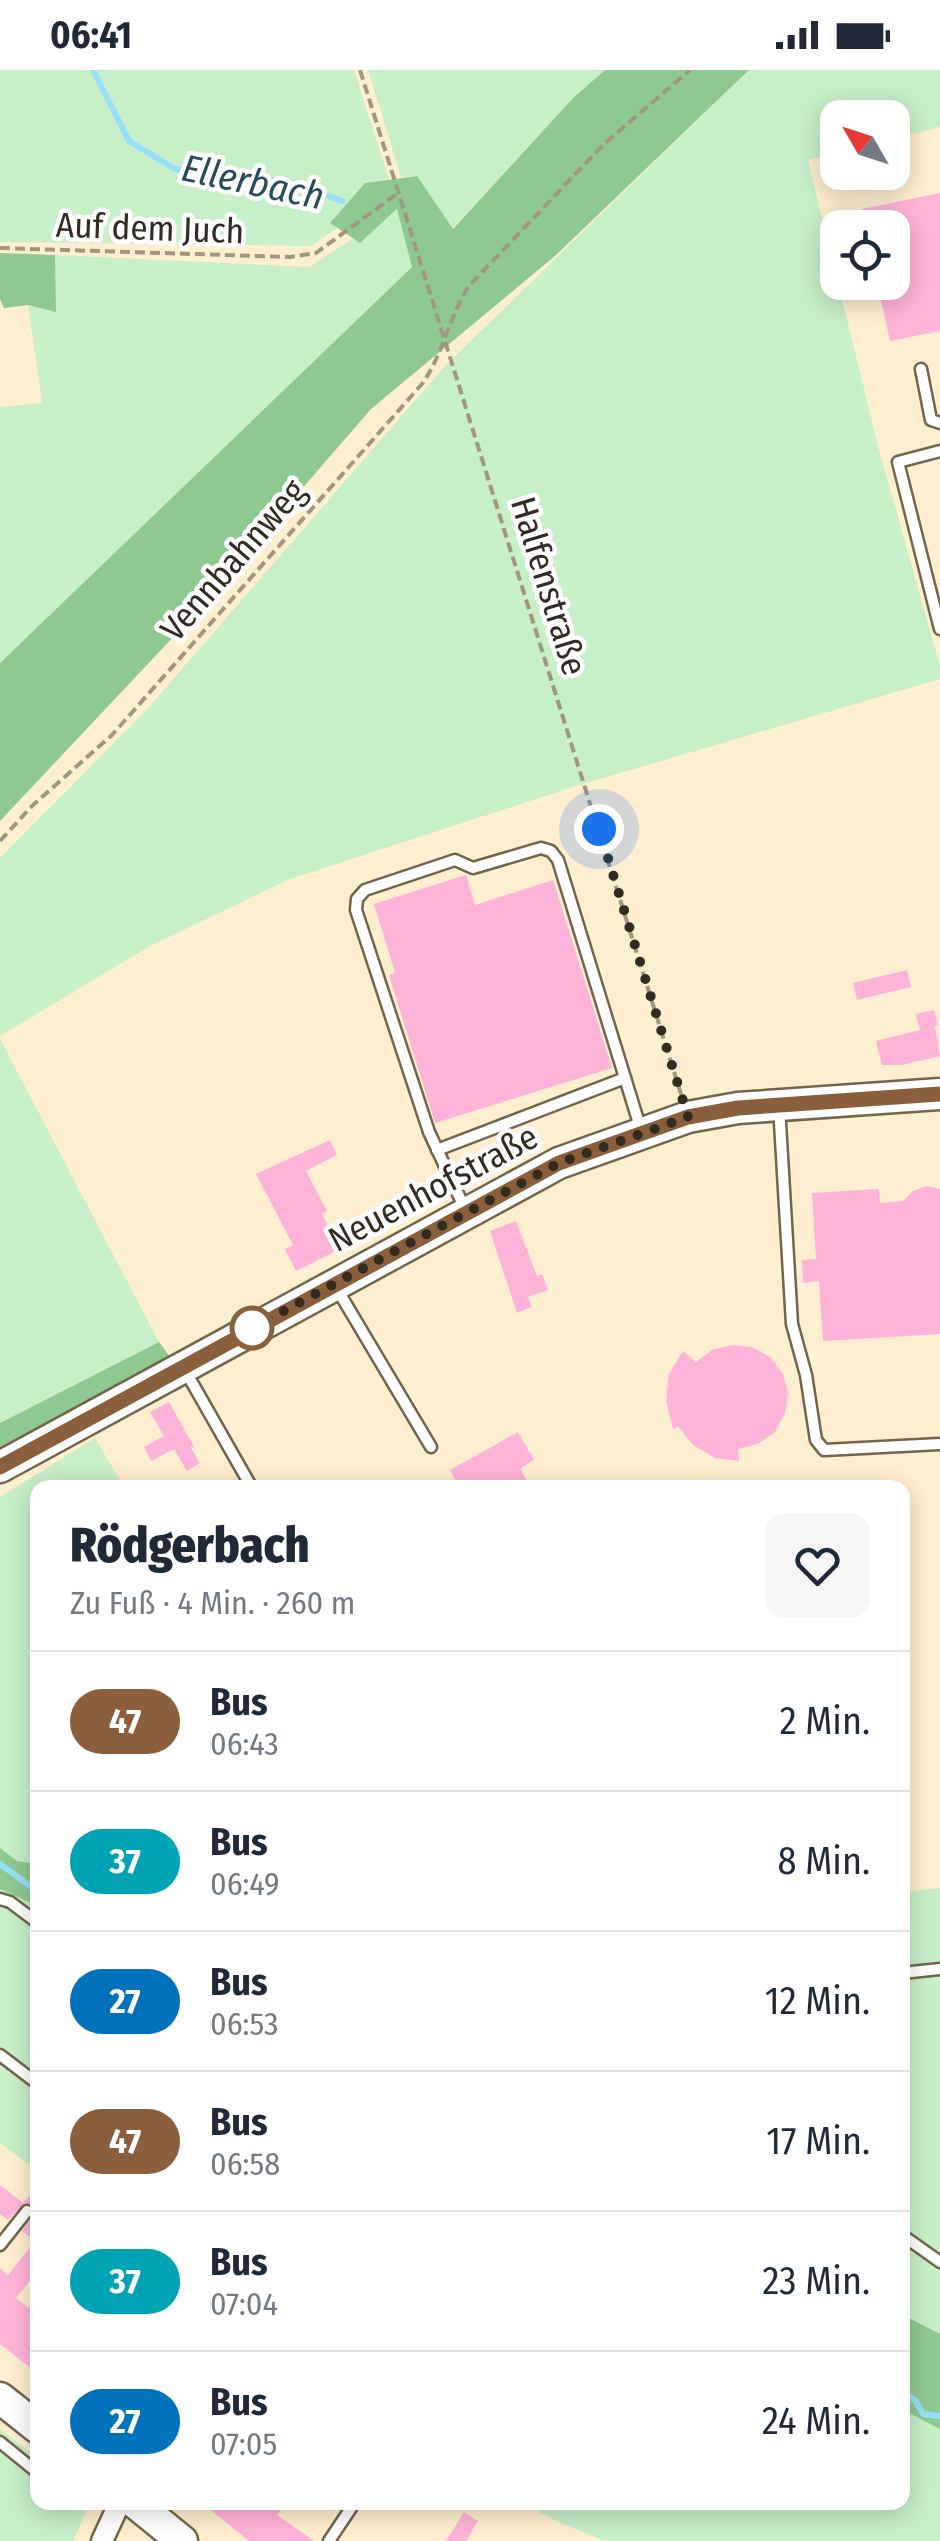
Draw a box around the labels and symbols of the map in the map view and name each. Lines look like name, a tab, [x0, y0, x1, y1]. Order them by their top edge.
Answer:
north arrow	[820, 100, 910, 190]
water label: Ellerbach	[178, 144, 328, 220]
street label: Auf dem Juch	[55, 204, 245, 252]
street label: Vennbahnweg	[151, 470, 315, 649]
street label: Halfenstraße	[502, 492, 596, 680]
your location	[574, 804, 624, 854]
street label: Neuenhofstraße	[321, 1115, 545, 1261]
unlabelled marker	[231, 1307, 273, 1349]

